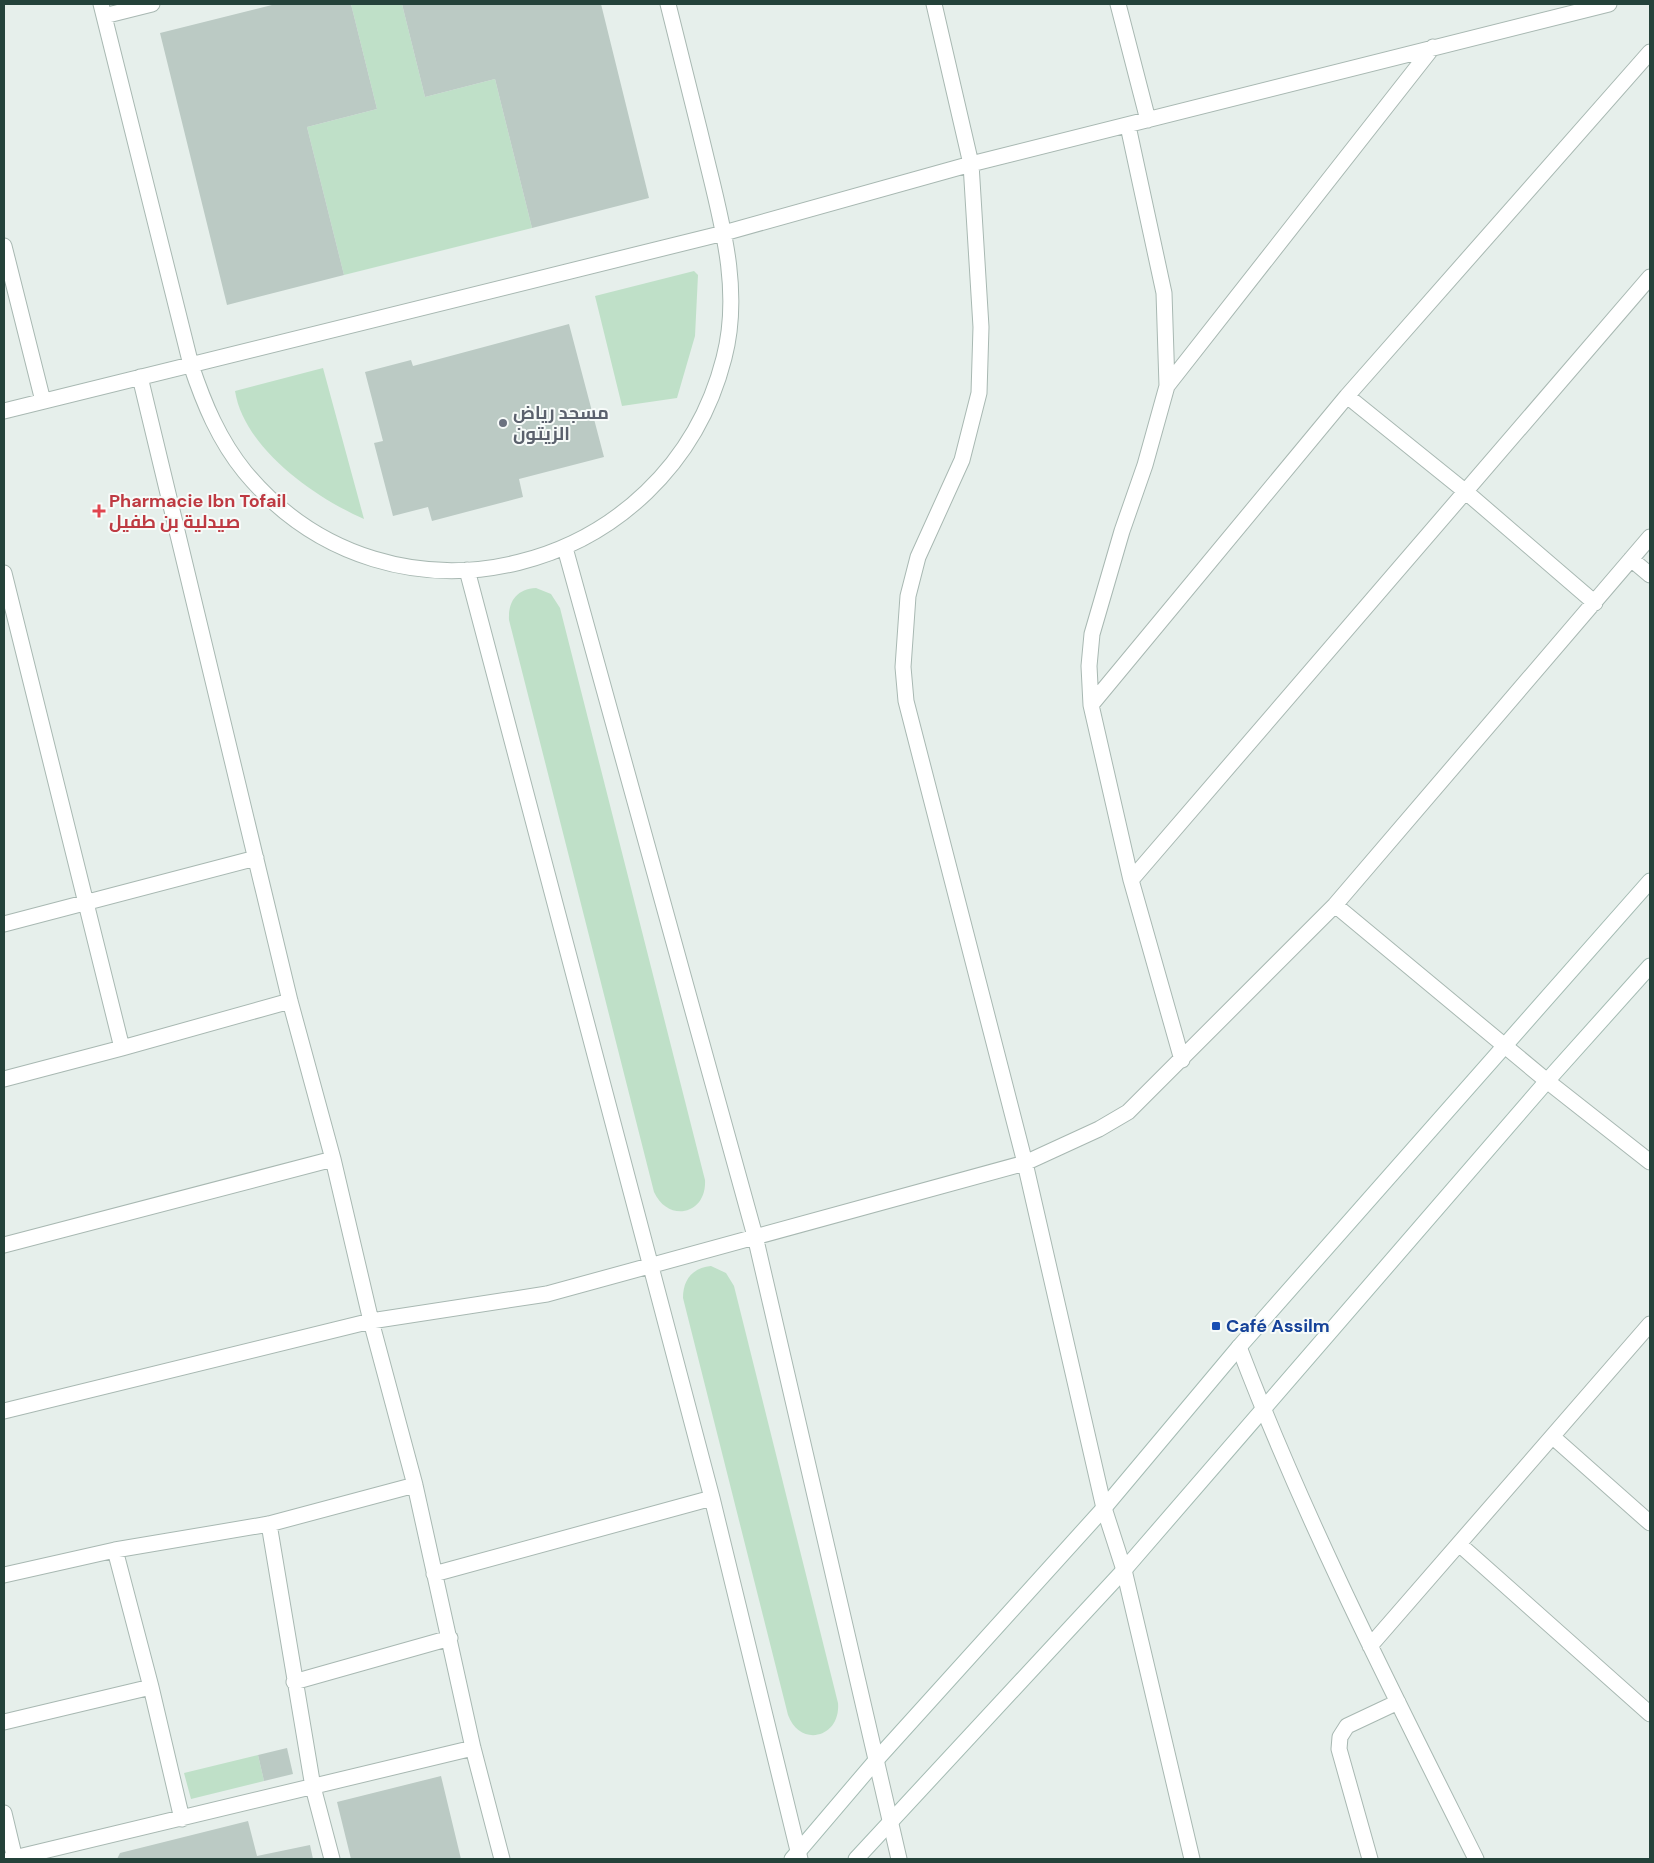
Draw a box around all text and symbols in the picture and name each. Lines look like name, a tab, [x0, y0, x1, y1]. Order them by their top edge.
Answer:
place label: مسجد رياض الزيتون	[513, 401, 609, 446]
marker: مسجد رياض الزيتون	[497, 417, 509, 429]
place label: Pharmacie Ibn Tofail صيدلية بن طفيل	[109, 489, 286, 534]
marker: Pharmacie Ibn Tofail صيدلية بن طفيل	[93, 505, 105, 517]
place label: Café Assilm	[1226, 1314, 1330, 1338]
marker: Café Assilm	[1210, 1320, 1222, 1332]

